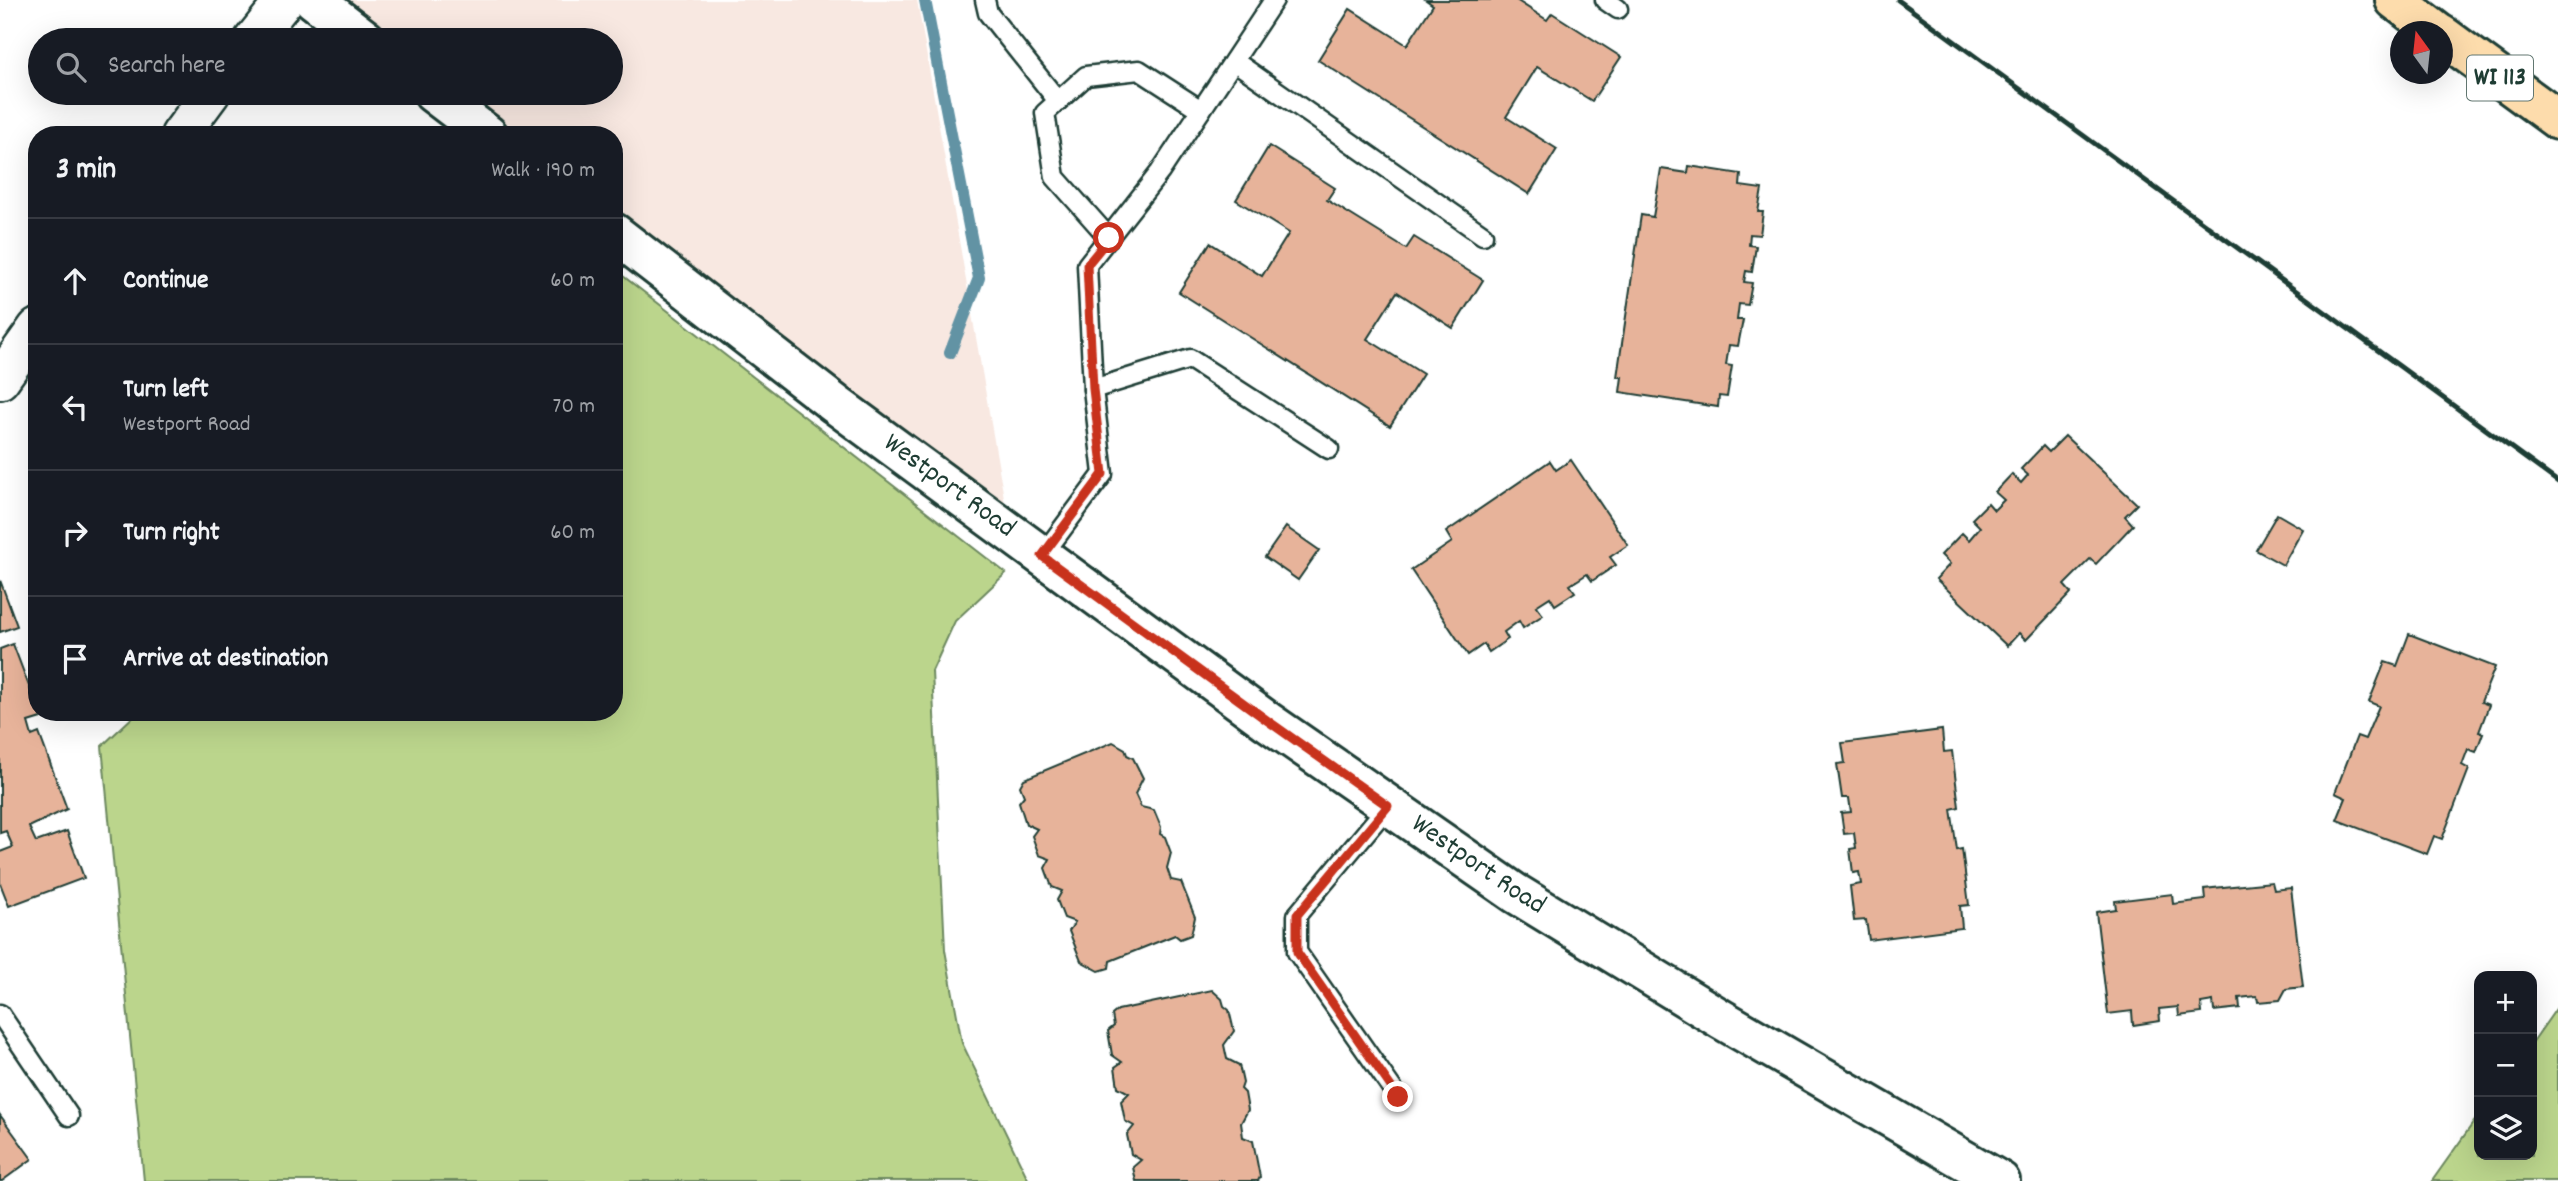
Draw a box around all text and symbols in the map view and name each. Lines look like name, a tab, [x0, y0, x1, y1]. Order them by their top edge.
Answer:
north arrow	[2390, 21, 2453, 84]
search box	[28, 28, 623, 105]
icon: search	[52, 48, 90, 86]
text: Search here	[108, 48, 226, 85]
road number: WI 113	[2467, 55, 2533, 100]
text: 3 min	[56, 150, 116, 193]
text: Walk · 190 m	[491, 155, 595, 188]
route start	[1093, 222, 1124, 253]
icon: ahead	[56, 262, 94, 300]
text: Continue	[123, 263, 208, 300]
text: 60 m	[550, 265, 595, 298]
text: Turn left	[123, 372, 209, 409]
icon: left	[56, 388, 94, 426]
text: 70 m	[553, 391, 595, 424]
text: Westport Road	[123, 409, 251, 442]
street label: Westport Road	[874, 425, 1023, 549]
icon: right	[56, 514, 94, 552]
text: Turn right	[123, 515, 220, 552]
text: 60 m	[550, 517, 595, 550]
icon: arrive	[56, 640, 94, 678]
text: Arrive at destination	[123, 641, 328, 678]
street label: Westport Road	[1402, 806, 1552, 927]
map controls	[2474, 971, 2537, 1160]
button: +	[2474, 971, 2537, 1034]
button: −	[2474, 1034, 2537, 1097]
route end	[1382, 1081, 1413, 1112]
button: layers	[2474, 1097, 2537, 1160]

